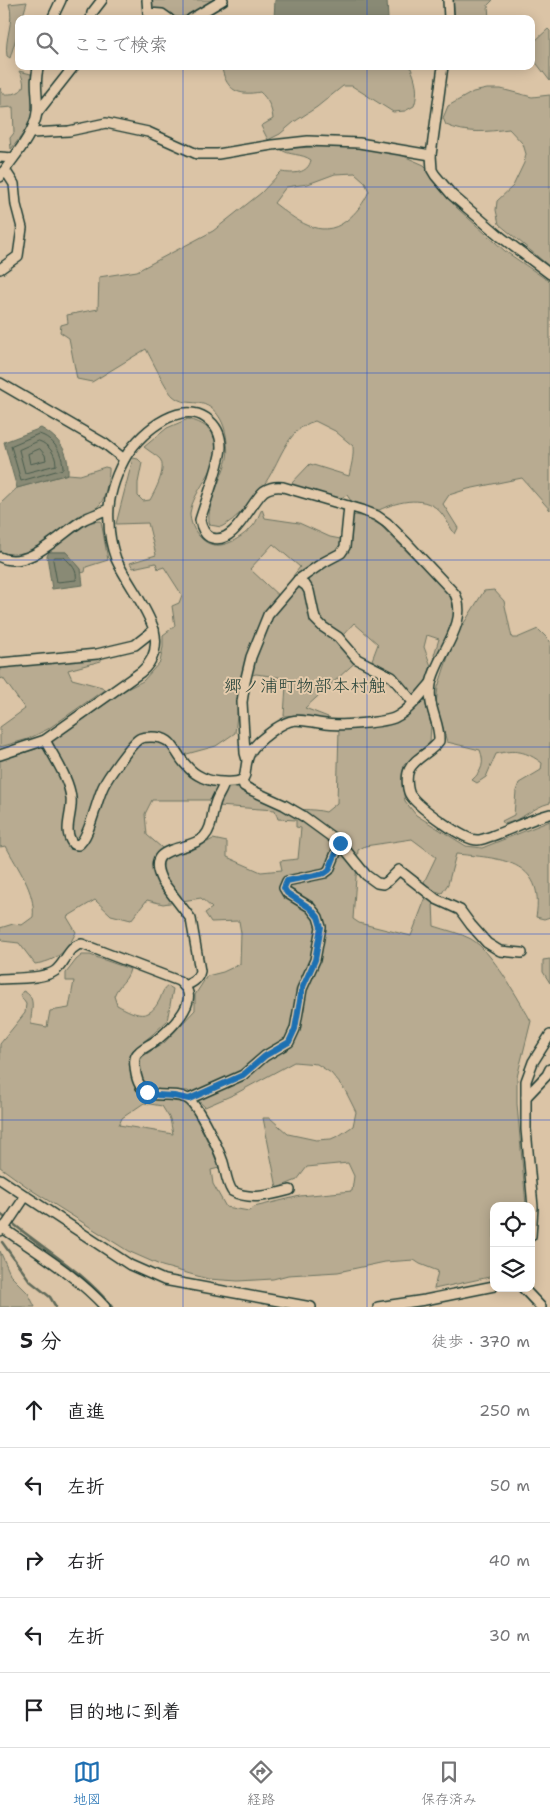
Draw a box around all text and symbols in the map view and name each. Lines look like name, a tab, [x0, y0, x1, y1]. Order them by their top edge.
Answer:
search box	[15, 15, 535, 70]
icon: search	[33, 29, 61, 57]
text: ここで検索	[73, 32, 168, 57]
district label: 郷ノ浦町物部本村触	[224, 674, 386, 698]
route end	[329, 832, 352, 855]
route start	[136, 1081, 159, 1104]
map controls	[490, 1202, 535, 1292]
button: locate	[490, 1202, 535, 1247]
button: layers	[490, 1247, 535, 1292]
text: 5 分	[20, 1327, 61, 1355]
text: 徒歩 · 370 m	[432, 1331, 530, 1352]
icon: ahead	[20, 1396, 48, 1424]
text: 直進	[67, 1399, 105, 1424]
text: 250 m	[479, 1400, 530, 1421]
icon: left	[20, 1471, 48, 1499]
text: 左折	[67, 1474, 105, 1499]
text: 50 m	[490, 1475, 530, 1496]
icon: right	[20, 1546, 48, 1574]
text: 右折	[67, 1549, 105, 1574]
text: 40 m	[488, 1550, 530, 1571]
icon: left	[20, 1621, 48, 1649]
text: 左折	[67, 1624, 105, 1649]
text: 30 m	[489, 1625, 530, 1646]
icon: arrive	[20, 1696, 48, 1724]
text: 目的地に到着	[67, 1699, 181, 1724]
tab: 地図	[73, 1758, 101, 1808]
tab: 経路	[247, 1758, 275, 1808]
tab: 保存済み	[421, 1758, 477, 1808]

